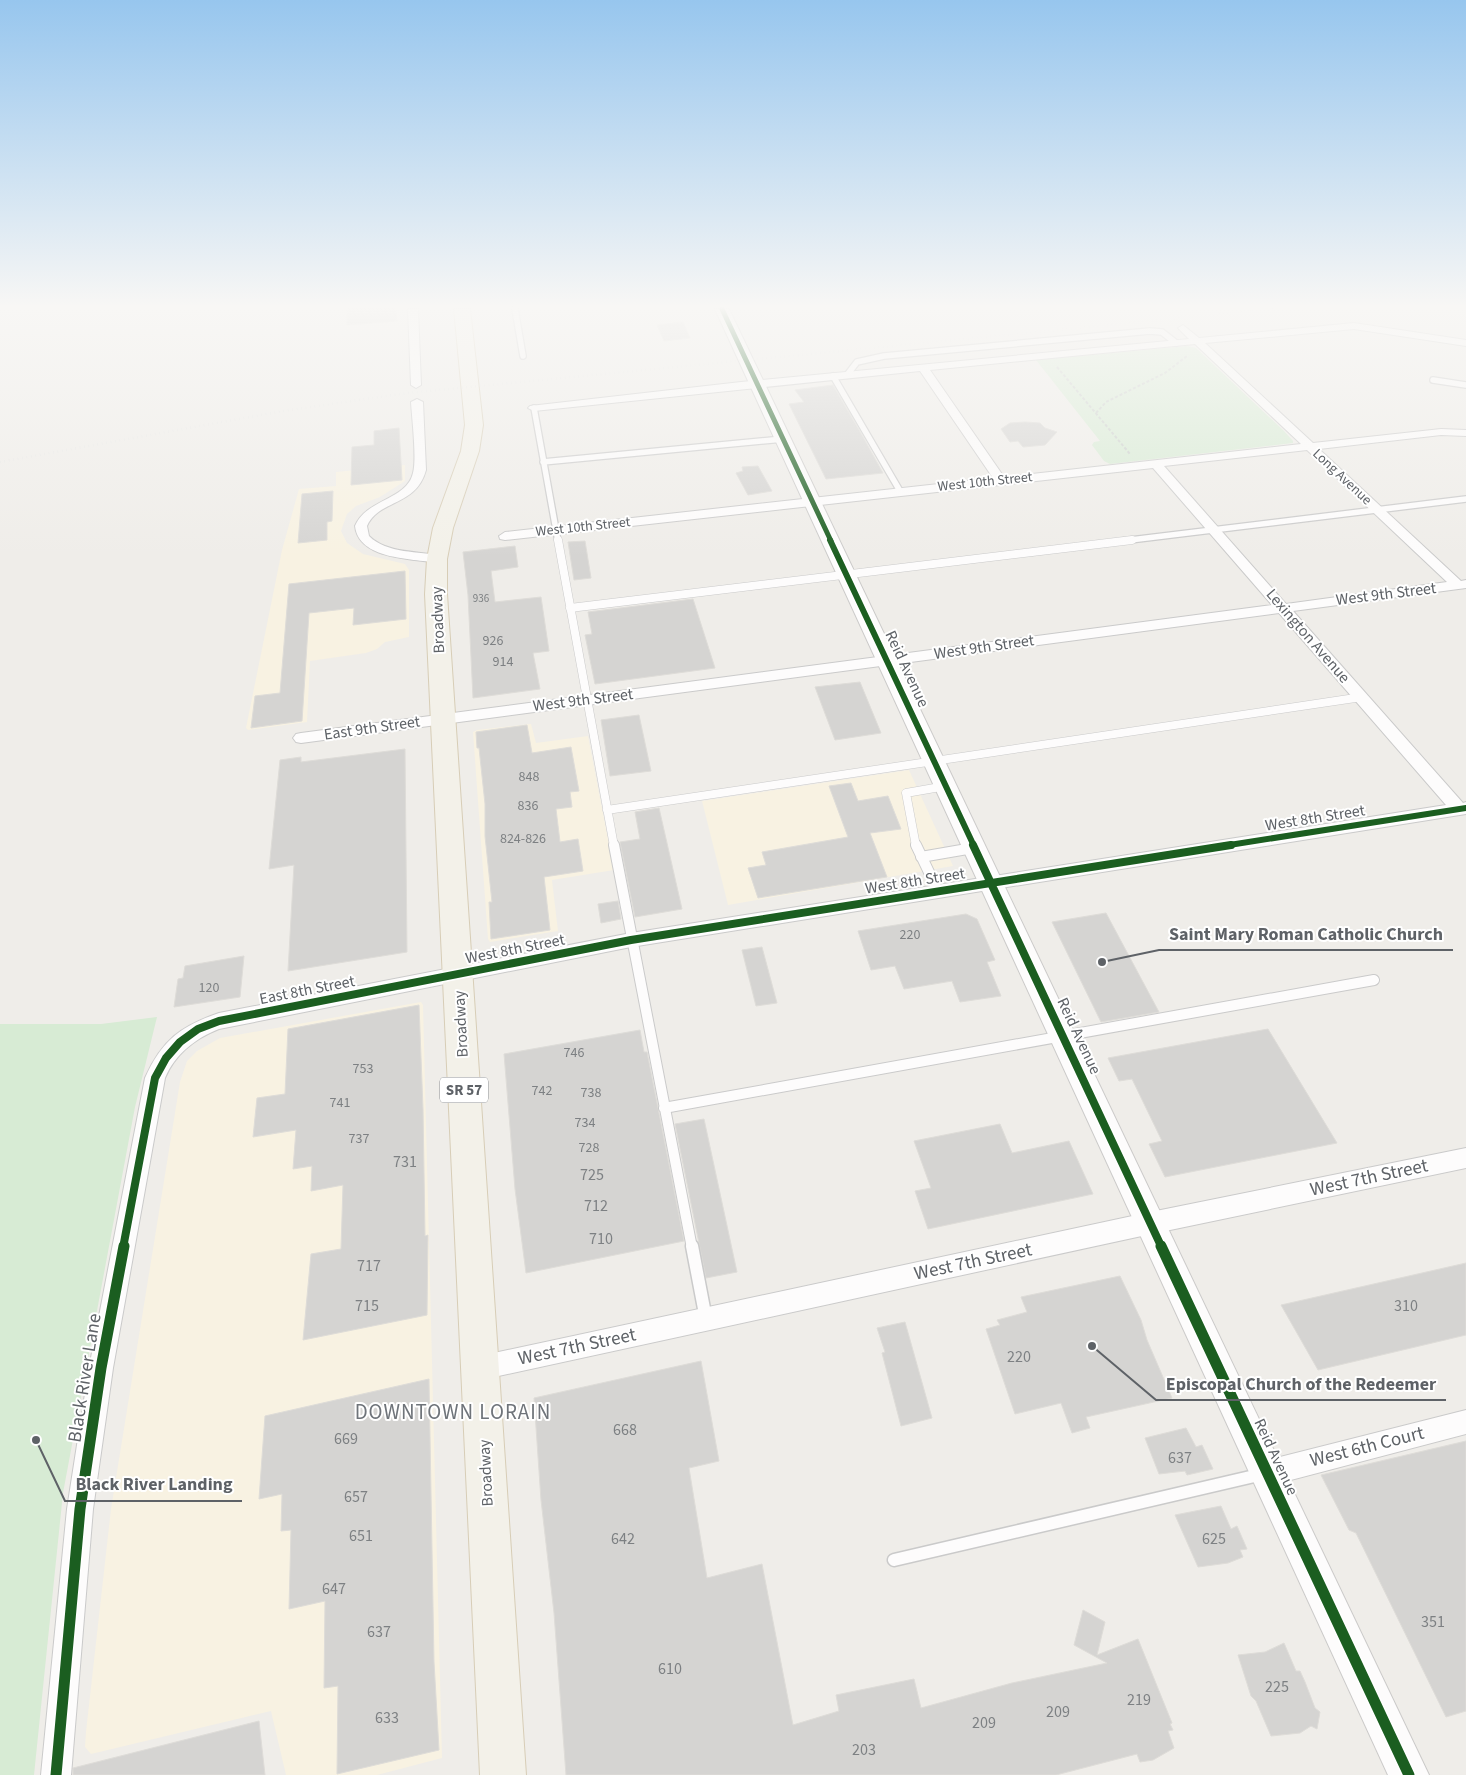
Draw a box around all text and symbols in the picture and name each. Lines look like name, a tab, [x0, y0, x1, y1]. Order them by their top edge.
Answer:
street label: Long Avenue	[1308, 444, 1376, 510]
street label: West 10th Street	[937, 467, 1034, 497]
street label: West 10th Street	[535, 512, 632, 542]
street label: West 9th Street	[1335, 577, 1438, 611]
street label: Lexington Avenue	[1261, 584, 1355, 688]
street label: Broadway	[426, 586, 450, 654]
house number: 936	[473, 591, 490, 606]
street label: Reid Avenue	[880, 627, 934, 711]
street label: West 9th Street	[933, 629, 1036, 665]
house number: 926	[483, 631, 503, 651]
house number: 914	[493, 652, 513, 672]
street label: West 9th Street	[532, 683, 635, 717]
street label: East 9th Street	[323, 710, 422, 746]
house number: 848	[519, 767, 539, 787]
house number: 836	[518, 796, 538, 816]
street label: West 8th Street	[1263, 799, 1367, 837]
house number: 824-826	[500, 829, 546, 849]
street label: West 8th Street	[863, 862, 967, 900]
callout: Saint Mary Roman Catholic Church	[1159, 917, 1453, 950]
text: Saint Mary Roman Catholic Church	[1169, 922, 1443, 947]
house number: 220	[900, 925, 920, 945]
street label: West 8th Street	[463, 928, 567, 969]
street label: East 8th Street	[257, 970, 357, 1010]
house number: 120	[199, 978, 219, 998]
street label: Broadway	[448, 989, 474, 1058]
street label: Reid Avenue	[1052, 994, 1106, 1078]
house number: 746	[564, 1043, 584, 1063]
house number: 753	[353, 1059, 373, 1079]
road number: SR 57	[440, 1078, 488, 1102]
house number: 742	[532, 1081, 552, 1101]
house number: 738	[581, 1083, 601, 1103]
house number: 741	[330, 1093, 350, 1113]
house number: 734	[575, 1113, 595, 1133]
house number: 737	[349, 1129, 369, 1149]
house number: 728	[579, 1138, 599, 1158]
house number: 731	[393, 1151, 417, 1173]
street label: West 7th Street	[1308, 1152, 1431, 1204]
house number: 725	[580, 1164, 604, 1186]
house number: 712	[584, 1195, 608, 1217]
house number: 710	[589, 1228, 613, 1250]
street label: West 7th Street	[912, 1236, 1035, 1288]
house number: 717	[357, 1255, 381, 1277]
house number: 715	[355, 1295, 379, 1317]
house number: 310	[1394, 1295, 1418, 1317]
street label: Black River Lane	[61, 1312, 109, 1444]
street label: West 7th Street	[516, 1321, 639, 1373]
house number: 220	[1007, 1346, 1031, 1368]
callout: Episcopal Church of the Redeemer	[1156, 1367, 1446, 1400]
text: Episcopal Church of the Redeemer	[1166, 1372, 1437, 1397]
district label: DOWNTOWN LORAIN	[355, 1397, 551, 1427]
street label: Reid Avenue	[1249, 1415, 1303, 1499]
house number: 668	[613, 1419, 637, 1441]
street label: West 6th Court	[1307, 1420, 1427, 1474]
house number: 669	[334, 1428, 358, 1450]
street label: Broadway	[473, 1438, 499, 1507]
house number: 637	[1168, 1447, 1192, 1469]
callout: Black River Landing	[65, 1468, 242, 1501]
text: Black River Landing	[75, 1472, 233, 1497]
house number: 657	[344, 1486, 368, 1508]
house number: 651	[349, 1525, 373, 1547]
house number: 642	[611, 1528, 635, 1550]
house number: 625	[1202, 1528, 1226, 1550]
house number: 647	[322, 1578, 346, 1600]
house number: 351	[1421, 1611, 1445, 1633]
house number: 637	[367, 1621, 391, 1643]
house number: 610	[658, 1658, 682, 1680]
house number: 225	[1265, 1676, 1289, 1698]
house number: 219	[1127, 1689, 1151, 1711]
house number: 209	[1046, 1701, 1070, 1723]
house number: 633	[375, 1707, 399, 1729]
house number: 209	[972, 1712, 996, 1734]
house number: 203	[852, 1739, 876, 1761]

